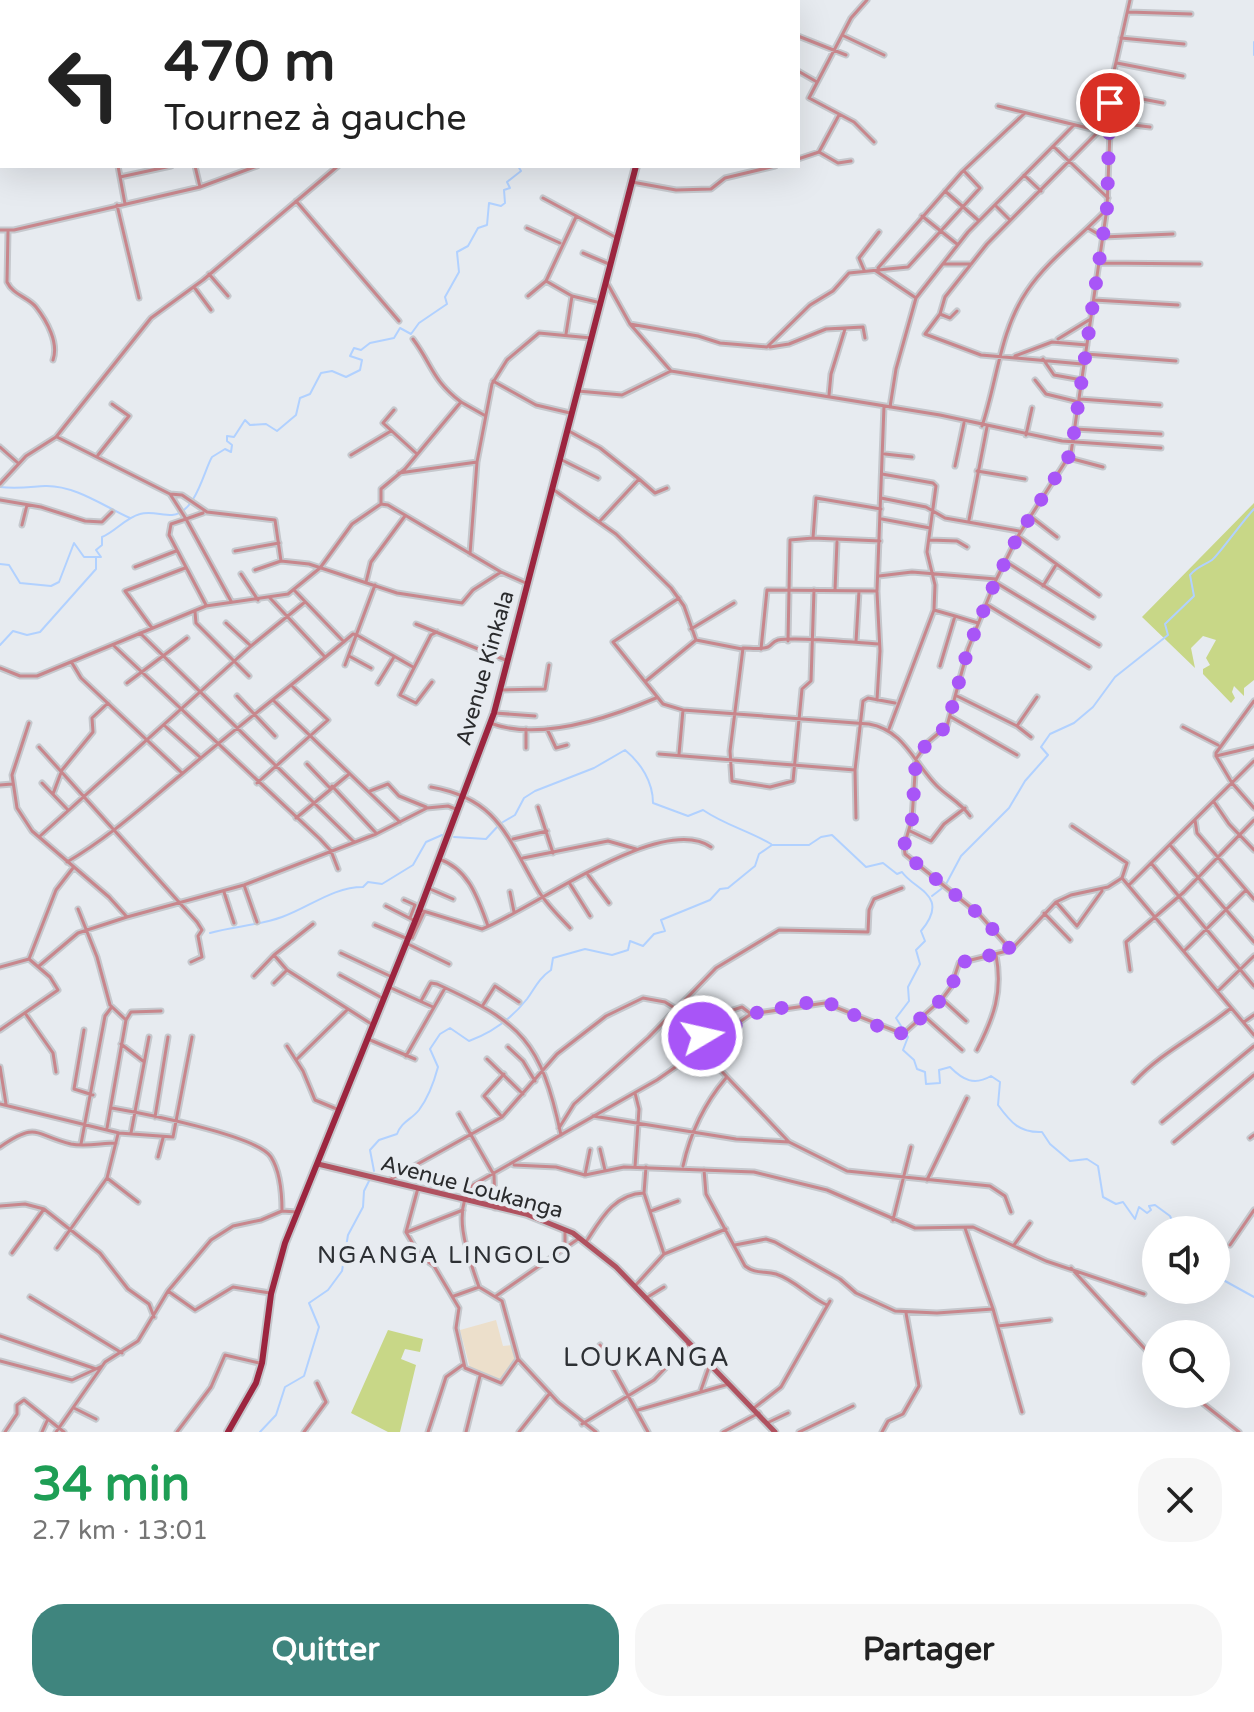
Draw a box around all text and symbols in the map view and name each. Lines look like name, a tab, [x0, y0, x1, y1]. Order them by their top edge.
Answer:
text: 470 m	[164, 29, 335, 96]
icon: left	[32, 32, 136, 136]
pin	[1076, 69, 1144, 137]
icon: arrive	[1088, 81, 1132, 125]
text: Tournez à gauche	[164, 97, 467, 140]
street label: Avenue Kinkala	[450, 587, 520, 749]
position arrow	[660, 994, 744, 1078]
street label: Avenue Loukanga	[378, 1150, 566, 1224]
map controls	[1142, 1216, 1230, 1408]
button: sound	[1142, 1216, 1230, 1304]
district label: NGANGA LINGOLO	[317, 1241, 573, 1270]
button: search	[1142, 1320, 1230, 1408]
district label: LOUKANGA	[563, 1342, 731, 1373]
text: 34 min	[32, 1456, 190, 1514]
button: close	[1138, 1458, 1222, 1542]
text: 2.7 km · 13:01	[32, 1515, 208, 1546]
button: Quitter	[32, 1604, 619, 1696]
button: Partager	[635, 1604, 1222, 1696]

